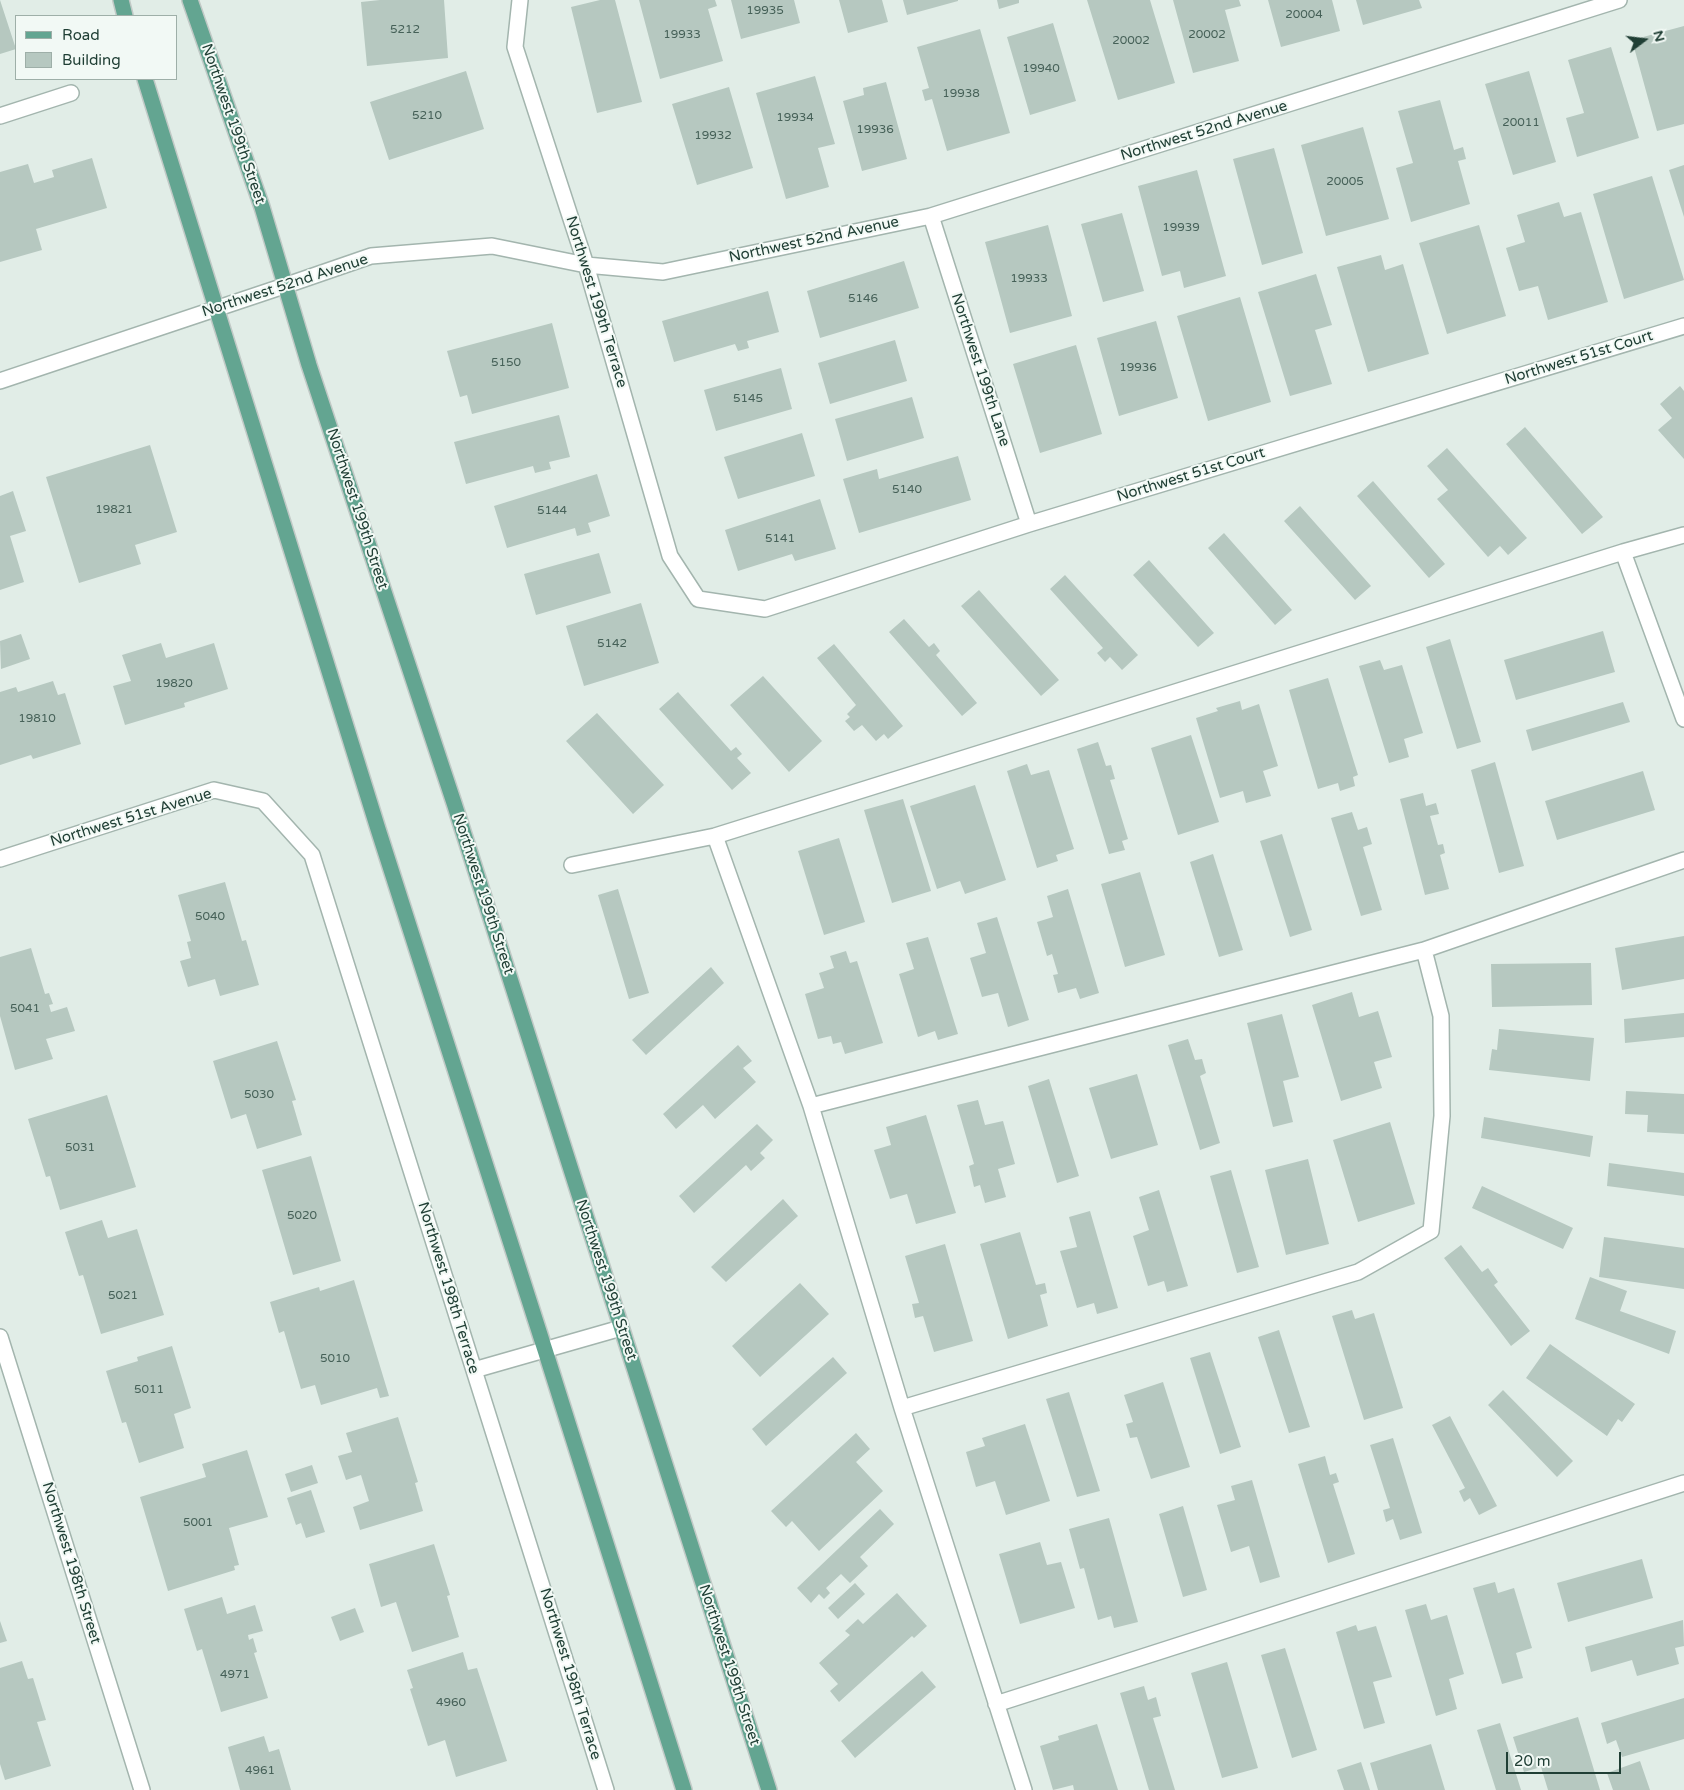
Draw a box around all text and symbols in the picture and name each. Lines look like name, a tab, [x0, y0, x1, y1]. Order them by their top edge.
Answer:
house number: 19935	[746, 4, 784, 18]
house number: 20004	[1285, 8, 1323, 22]
legend	[15, 15, 178, 80]
north arrow	[1619, 15, 1669, 65]
house number: 5212	[390, 23, 420, 37]
text: Road	[62, 26, 100, 44]
house number: 19933	[663, 28, 701, 42]
house number: 20002	[1188, 28, 1226, 42]
text: N	[1649, 28, 1669, 44]
house number: 20002	[1112, 34, 1150, 48]
street label: Northwest 199th Street	[197, 41, 269, 207]
text: Building	[62, 51, 121, 69]
house number: 19940	[1022, 62, 1060, 76]
house number: 19938	[942, 87, 980, 101]
street label: Northwest 52nd Avenue	[1118, 97, 1290, 165]
house number: 5210	[412, 109, 442, 123]
house number: 19934	[776, 111, 814, 125]
house number: 20011	[1502, 116, 1540, 130]
house number: 19936	[856, 123, 894, 137]
house number: 19932	[694, 129, 732, 143]
house number: 20005	[1326, 175, 1364, 189]
street label: Northwest 52nd Avenue	[727, 213, 901, 267]
street label: Northwest 199th Terrace	[561, 214, 631, 390]
house number: 19939	[1162, 221, 1200, 235]
street label: Northwest 52nd Avenue	[200, 251, 370, 321]
house number: 19933	[1010, 272, 1048, 286]
street label: Northwest 199th Lane	[947, 291, 1013, 449]
house number: 5146	[848, 292, 878, 306]
street label: Northwest 51st Court	[1503, 327, 1655, 389]
house number: 5150	[491, 356, 521, 370]
house number: 19936	[1119, 361, 1157, 375]
house number: 5145	[733, 392, 763, 406]
street label: Northwest 199th Street	[322, 426, 392, 592]
street label: Northwest 51st Court	[1115, 444, 1267, 506]
house number: 5140	[892, 483, 922, 497]
house number: 19821	[95, 503, 133, 517]
house number: 5144	[537, 504, 567, 518]
house number: 5141	[765, 532, 795, 546]
house number: 5142	[597, 637, 627, 651]
house number: 19820	[155, 677, 193, 691]
house number: 19810	[18, 712, 56, 726]
street label: Northwest 51st Avenue	[48, 785, 214, 851]
street label: Northwest 199th Street	[448, 811, 518, 977]
house number: 5040	[195, 910, 225, 924]
house number: 5041	[10, 1002, 40, 1016]
house number: 5030	[244, 1088, 274, 1102]
house number: 5031	[65, 1141, 95, 1155]
street label: Northwest 199th Street	[571, 1197, 641, 1363]
street label: Northwest 198th Terrace	[413, 1200, 483, 1376]
house number: 5020	[287, 1209, 317, 1223]
house number: 5021	[108, 1289, 138, 1303]
house number: 5010	[320, 1352, 350, 1366]
house number: 5011	[134, 1383, 164, 1397]
street label: Northwest 198th Street	[38, 1480, 104, 1646]
house number: 5001	[183, 1516, 213, 1530]
street label: Northwest 199th Street	[694, 1582, 764, 1748]
street label: Northwest 198th Terrace	[535, 1586, 605, 1762]
house number: 4971	[220, 1668, 250, 1682]
house number: 4960	[436, 1696, 466, 1710]
scale bar	[1509, 1742, 1624, 1774]
text: 20 m	[1514, 1752, 1551, 1770]
house number: 4961	[245, 1764, 275, 1778]

